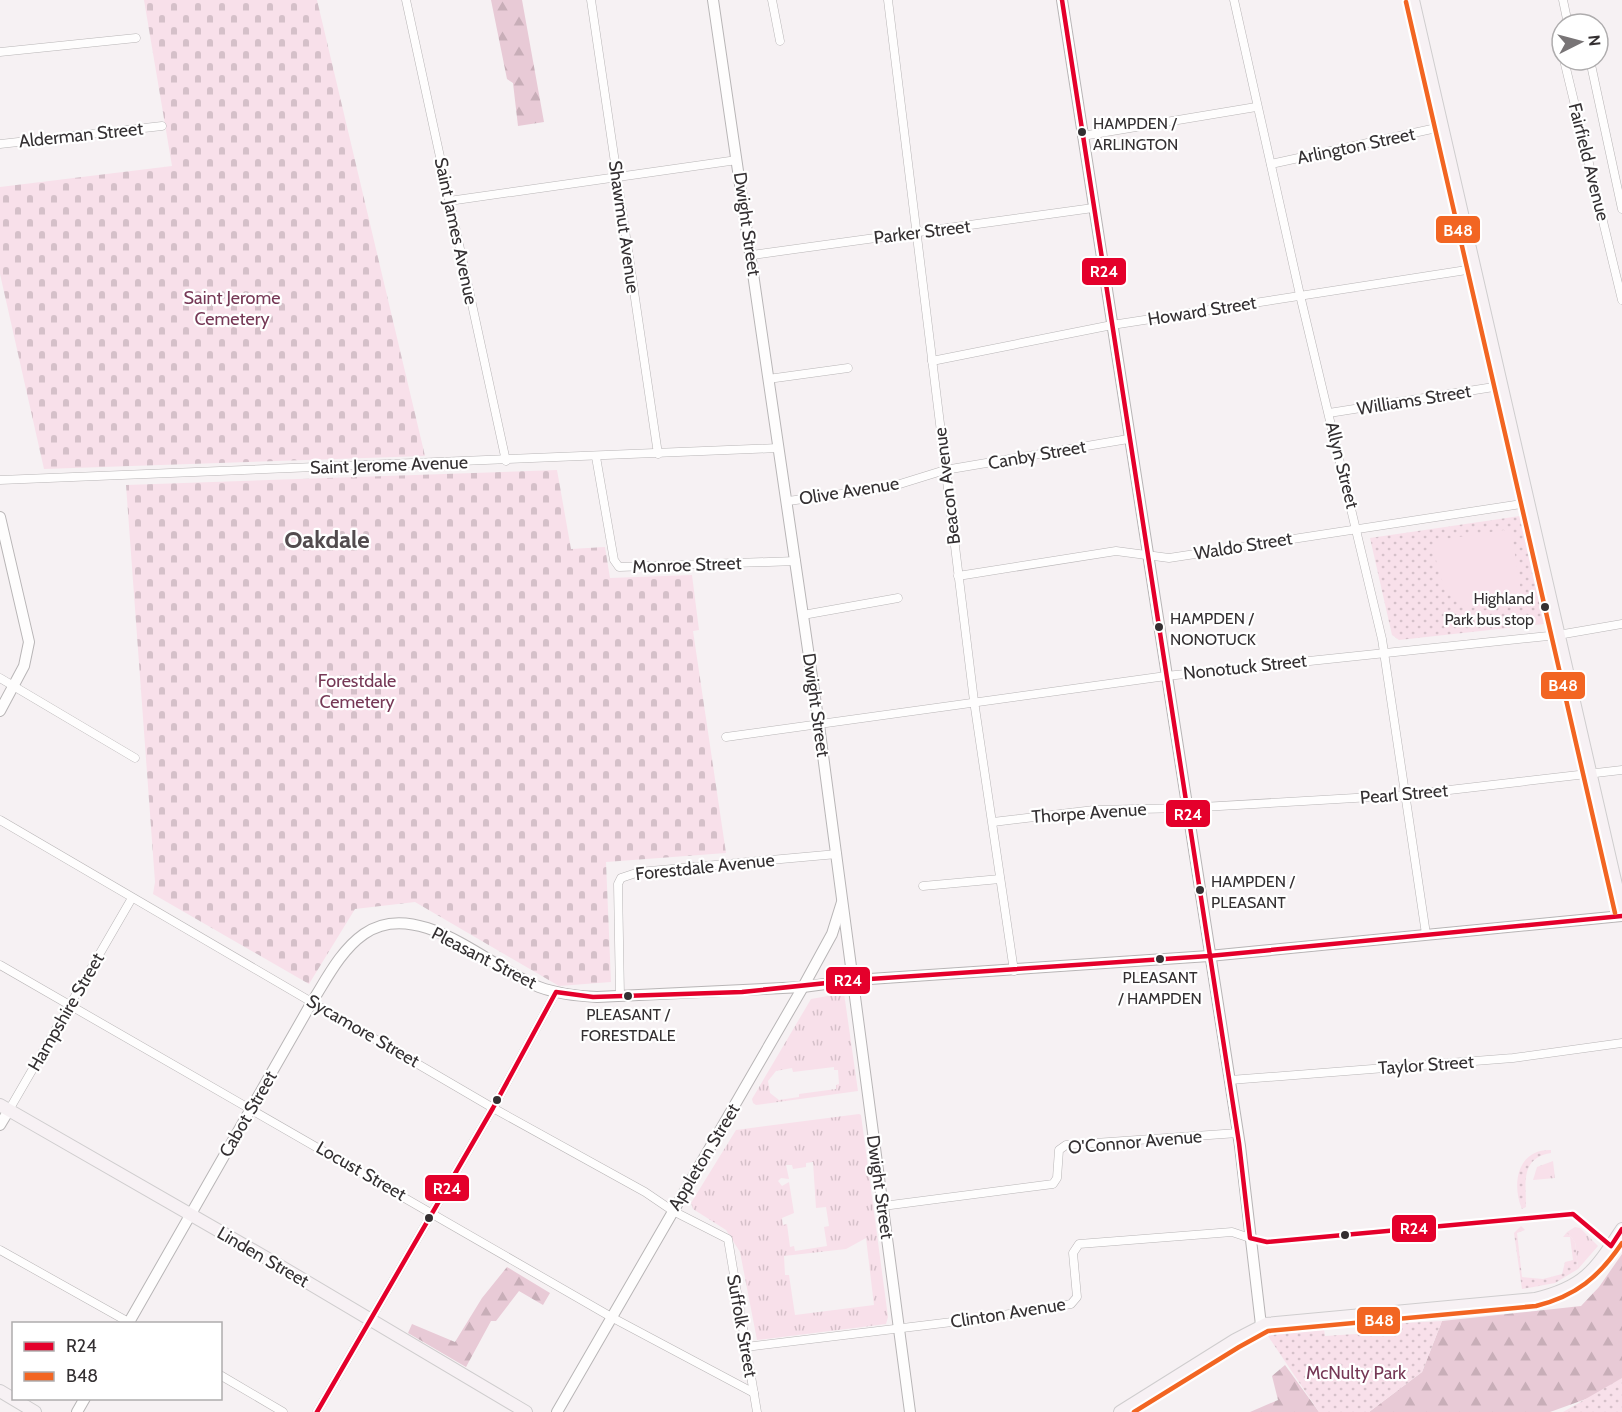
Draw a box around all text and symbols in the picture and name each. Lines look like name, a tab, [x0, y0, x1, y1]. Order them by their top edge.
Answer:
north arrow	[1550, 12, 1610, 72]
text: N	[1584, 34, 1604, 47]
street label: Fairfield Avenue	[1564, 101, 1614, 223]
place label: HAMPDEN / ARLINGTON	[1093, 114, 1178, 154]
street label: Alderman Street	[18, 118, 144, 152]
street label: Arlington Street	[1295, 123, 1417, 169]
marker: HAMPDEN / ARLINGTON	[1076, 126, 1088, 138]
street label: Saint James Avenue	[430, 156, 482, 306]
street label: Shawmut Avenue	[604, 159, 644, 295]
street label: Dwight Street	[729, 171, 765, 277]
street label: Parker Street	[872, 215, 972, 249]
line badge: B48	[1435, 215, 1481, 244]
text: B48	[1443, 221, 1473, 240]
line badge: R24	[1081, 257, 1127, 286]
text: R24	[1090, 262, 1118, 281]
park label: Saint Jerome Cemetery	[184, 287, 280, 330]
street label: Howard Street	[1146, 292, 1258, 330]
street label: Williams Street	[1355, 380, 1473, 420]
street label: Allyn Street	[1321, 419, 1363, 511]
street label: Beacon Avenue	[929, 426, 965, 546]
street label: Canby Street	[986, 436, 1088, 474]
street label: Saint Jerome Avenue	[310, 451, 468, 479]
street label: Olive Avenue	[797, 472, 901, 510]
district label: Oakdale	[284, 525, 370, 554]
street label: Waldo Street	[1192, 527, 1294, 565]
street label: Monroe Street	[632, 552, 742, 578]
place label: Highland Park bus stop	[1444, 589, 1534, 629]
marker: Highland Park bus stop	[1539, 601, 1551, 613]
place label: HAMPDEN / NONOTUCK	[1170, 609, 1256, 649]
marker: HAMPDEN / NONOTUCK	[1153, 621, 1165, 633]
street label: Nonotuck Street	[1182, 650, 1308, 684]
street label: Dwight Street	[798, 652, 834, 758]
park label: Forestdale Cemetery	[318, 670, 396, 713]
line badge: B48	[1540, 671, 1586, 700]
text: B48	[1548, 676, 1578, 695]
street label: Pearl Street	[1359, 779, 1449, 809]
street label: Thorpe Avenue	[1031, 798, 1147, 828]
line badge: R24	[1165, 799, 1211, 828]
text: R24	[1174, 805, 1202, 824]
street label: Forestdale Avenue	[634, 849, 776, 885]
place label: HAMPDEN / PLEASANT	[1211, 872, 1296, 912]
marker: HAMPDEN / PLEASANT	[1194, 884, 1206, 896]
street label: Pleasant Street	[428, 922, 540, 994]
street label: Hampshire Street	[23, 949, 109, 1075]
marker: PLEASANT / HAMPDEN	[1154, 953, 1166, 965]
line badge: R24	[825, 966, 871, 995]
place label: PLEASANT / HAMPDEN	[1117, 968, 1202, 1008]
text: R24	[834, 971, 862, 990]
street label: Sycamore Street	[303, 990, 423, 1072]
marker: PLEASANT / FORESTDALE	[622, 990, 634, 1002]
place label: PLEASANT / FORESTDALE	[580, 1005, 676, 1045]
street label: Taylor Street	[1377, 1051, 1475, 1079]
street label: Cabot Street	[215, 1067, 281, 1161]
unlabelled marker	[491, 1094, 503, 1106]
street label: Appleton Street	[663, 1100, 745, 1214]
street label: O'Connor Avenue	[1067, 1125, 1203, 1159]
street label: Dwight Street	[862, 1134, 898, 1240]
street label: Locust Street	[312, 1136, 410, 1206]
line badge: R24	[424, 1174, 470, 1202]
text: R24	[433, 1179, 461, 1198]
unlabelled marker	[423, 1212, 435, 1224]
line badge: R24	[1391, 1214, 1437, 1243]
text: R24	[1400, 1219, 1428, 1238]
street label: Linden Street	[213, 1222, 313, 1292]
unlabelled marker	[1339, 1229, 1351, 1241]
street label: Suffolk Street	[722, 1273, 762, 1379]
street label: Clinton Avenue	[949, 1293, 1067, 1333]
line badge: B48	[1356, 1306, 1401, 1335]
text: B48	[1364, 1311, 1394, 1330]
legend	[12, 1322, 222, 1400]
text: R24	[66, 1335, 97, 1357]
park label: McNulty Park	[1306, 1362, 1407, 1384]
text: B48	[66, 1365, 98, 1387]

